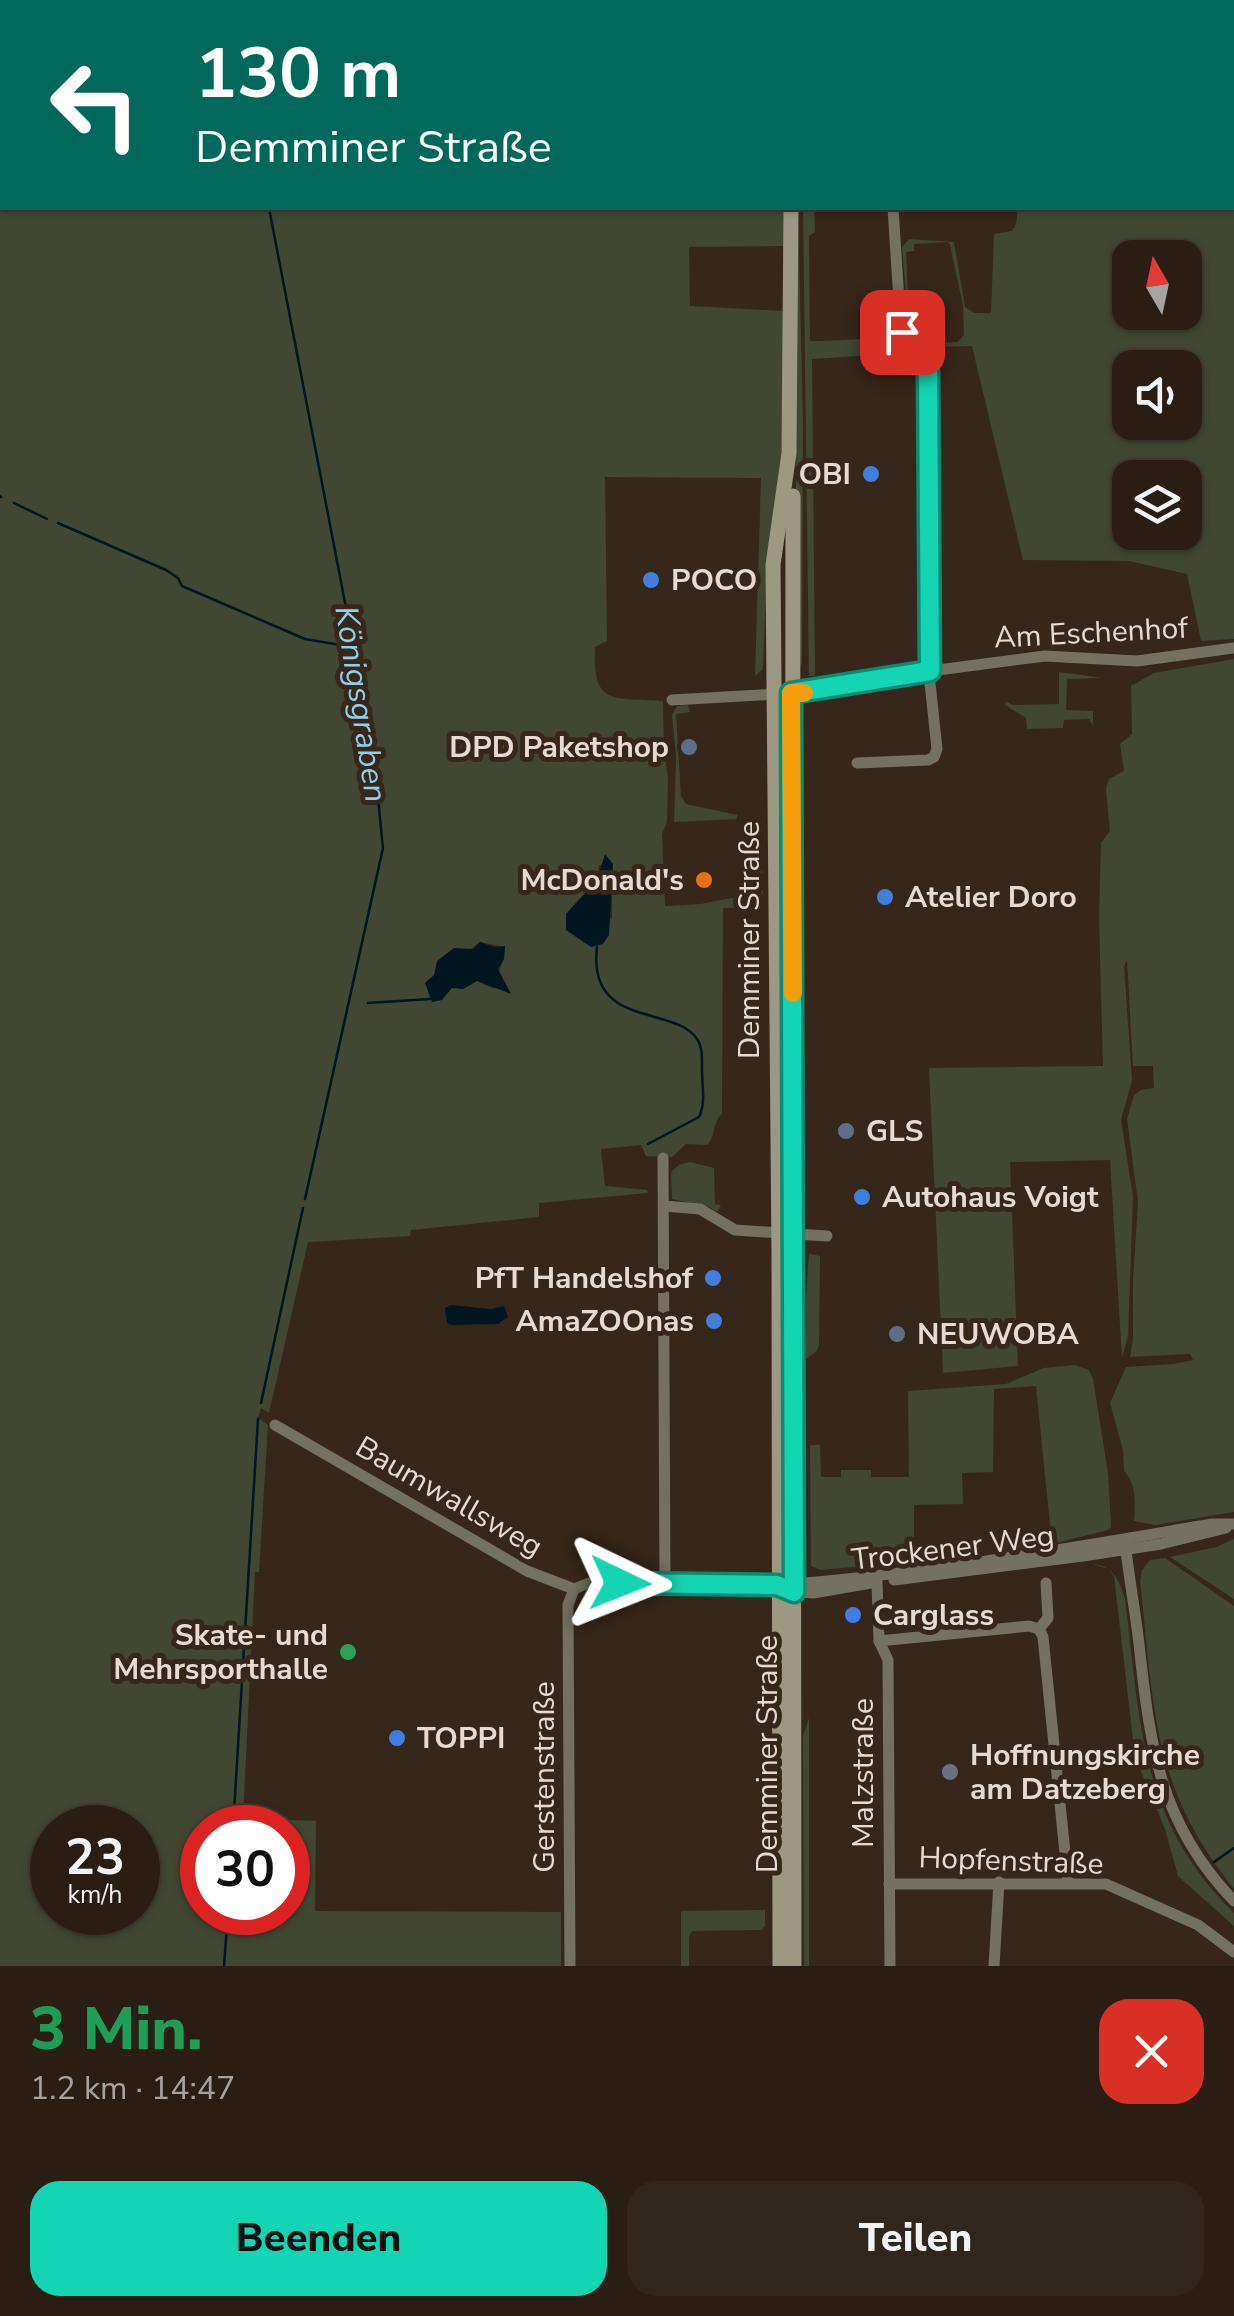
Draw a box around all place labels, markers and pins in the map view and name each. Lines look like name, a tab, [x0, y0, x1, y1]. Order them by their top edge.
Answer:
pin	[860, 290, 945, 375]
place label: OBI	[798, 454, 851, 495]
marker: OBI	[860, 463, 882, 485]
place label: POCO	[671, 560, 757, 601]
marker: POCO	[640, 569, 662, 591]
place label: DPD Paketshop	[449, 727, 669, 768]
marker: DPD Paketshop	[678, 736, 700, 758]
place label: McDonald's	[520, 860, 684, 901]
marker: McDonald's	[693, 869, 715, 891]
place label: Atelier Doro	[905, 877, 1077, 918]
marker: Atelier Doro	[874, 886, 896, 908]
place label: GLS	[866, 1111, 923, 1152]
marker: GLS	[835, 1120, 857, 1142]
place label: Autohaus Voigt	[882, 1177, 1099, 1218]
marker: Autohaus Voigt	[851, 1186, 873, 1208]
place label: PfT Handelshof	[475, 1258, 694, 1299]
marker: PfT Handelshof	[702, 1267, 724, 1289]
place label: AmaZOOnas	[516, 1301, 694, 1342]
marker: AmaZOOnas	[703, 1310, 725, 1332]
place label: NEUWOBA	[917, 1314, 1079, 1355]
marker: NEUWOBA	[886, 1323, 908, 1345]
place label: Carglass	[873, 1595, 994, 1636]
marker: Carglass	[842, 1604, 864, 1626]
place label: Skate- und Mehrsporthalle	[113, 1615, 328, 1690]
marker: Skate- und Mehrsporthalle	[337, 1641, 359, 1663]
place label: TOPPI	[417, 1718, 505, 1759]
marker: TOPPI	[386, 1727, 408, 1749]
place label: Hoffnungskirche am Datzeberg	[970, 1735, 1200, 1810]
marker: Hoffnungskirche am Datzeberg	[939, 1761, 961, 1783]

